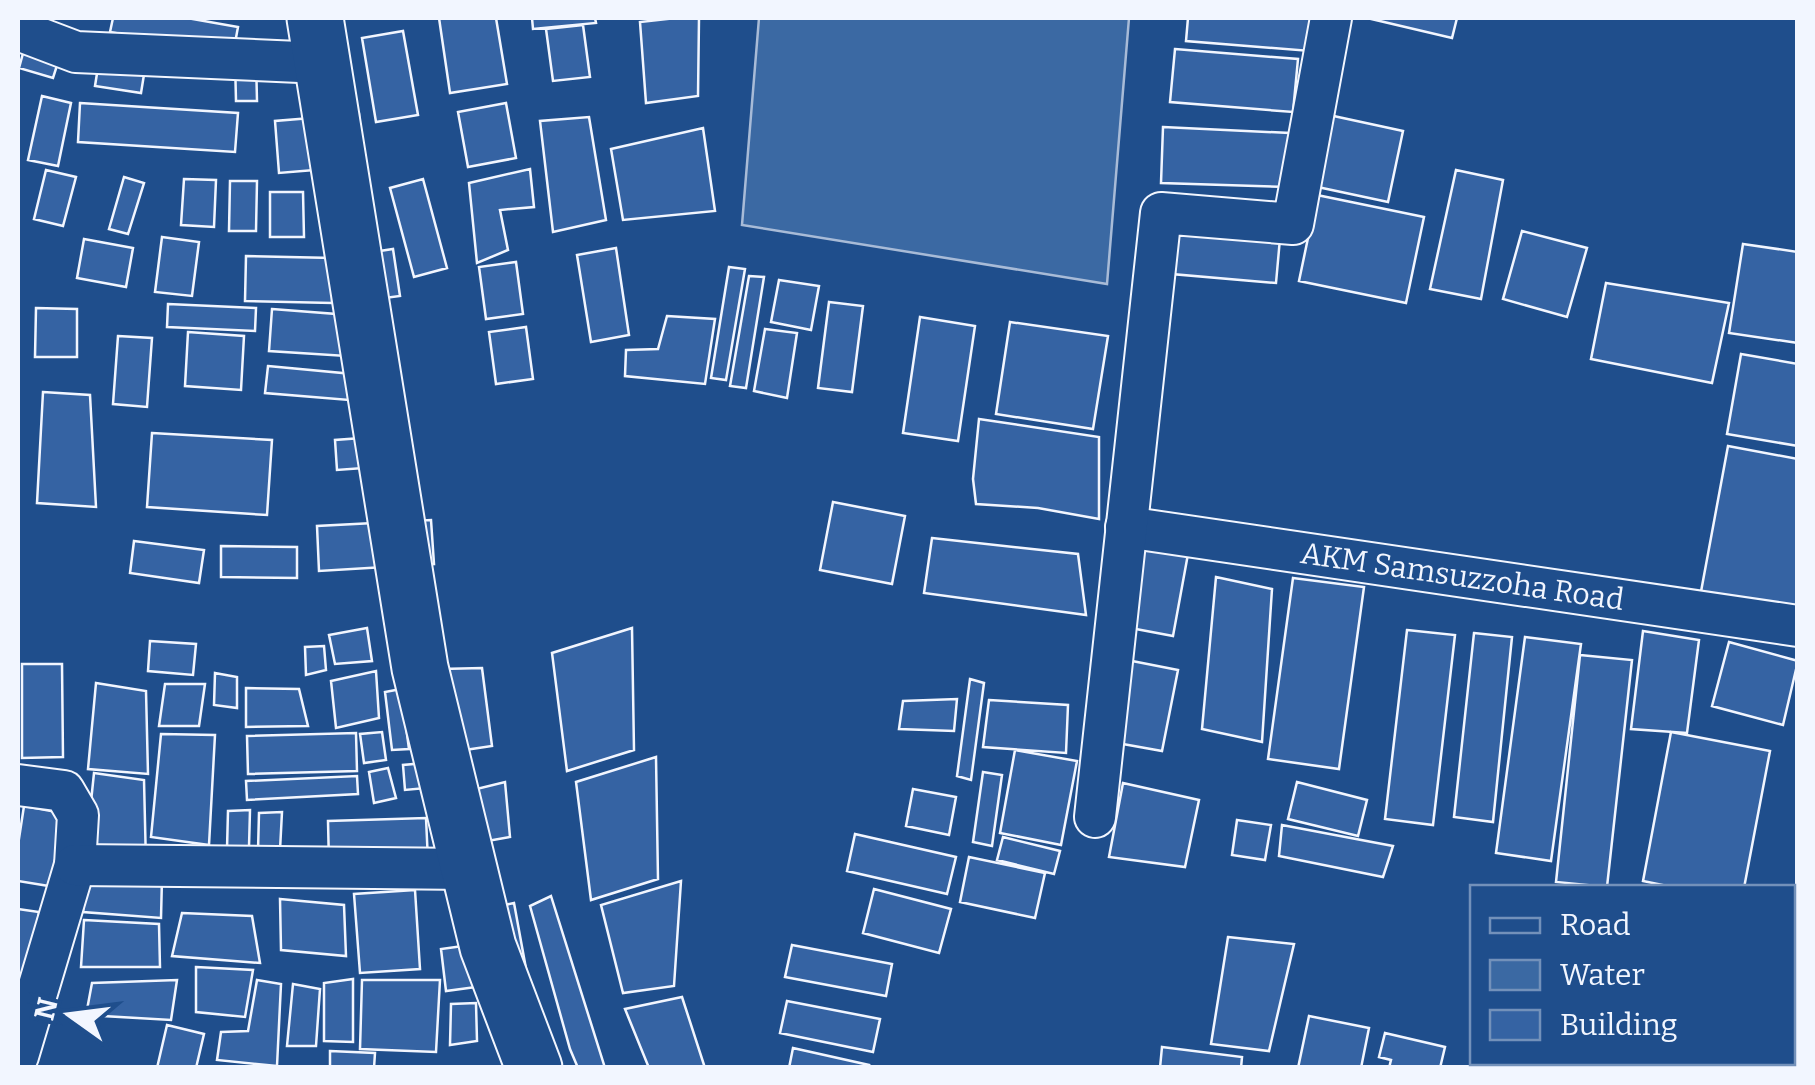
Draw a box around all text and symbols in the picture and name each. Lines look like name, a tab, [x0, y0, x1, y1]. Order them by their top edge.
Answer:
street label: AKM Samsuzzoha Road	[1298, 535, 1627, 618]
legend	[1470, 885, 1795, 1065]
text: Road	[1560, 907, 1631, 943]
text: Water	[1560, 957, 1645, 993]
north arrow	[20, 965, 120, 1065]
text: N	[28, 995, 65, 1024]
text: Building	[1560, 1007, 1678, 1043]

